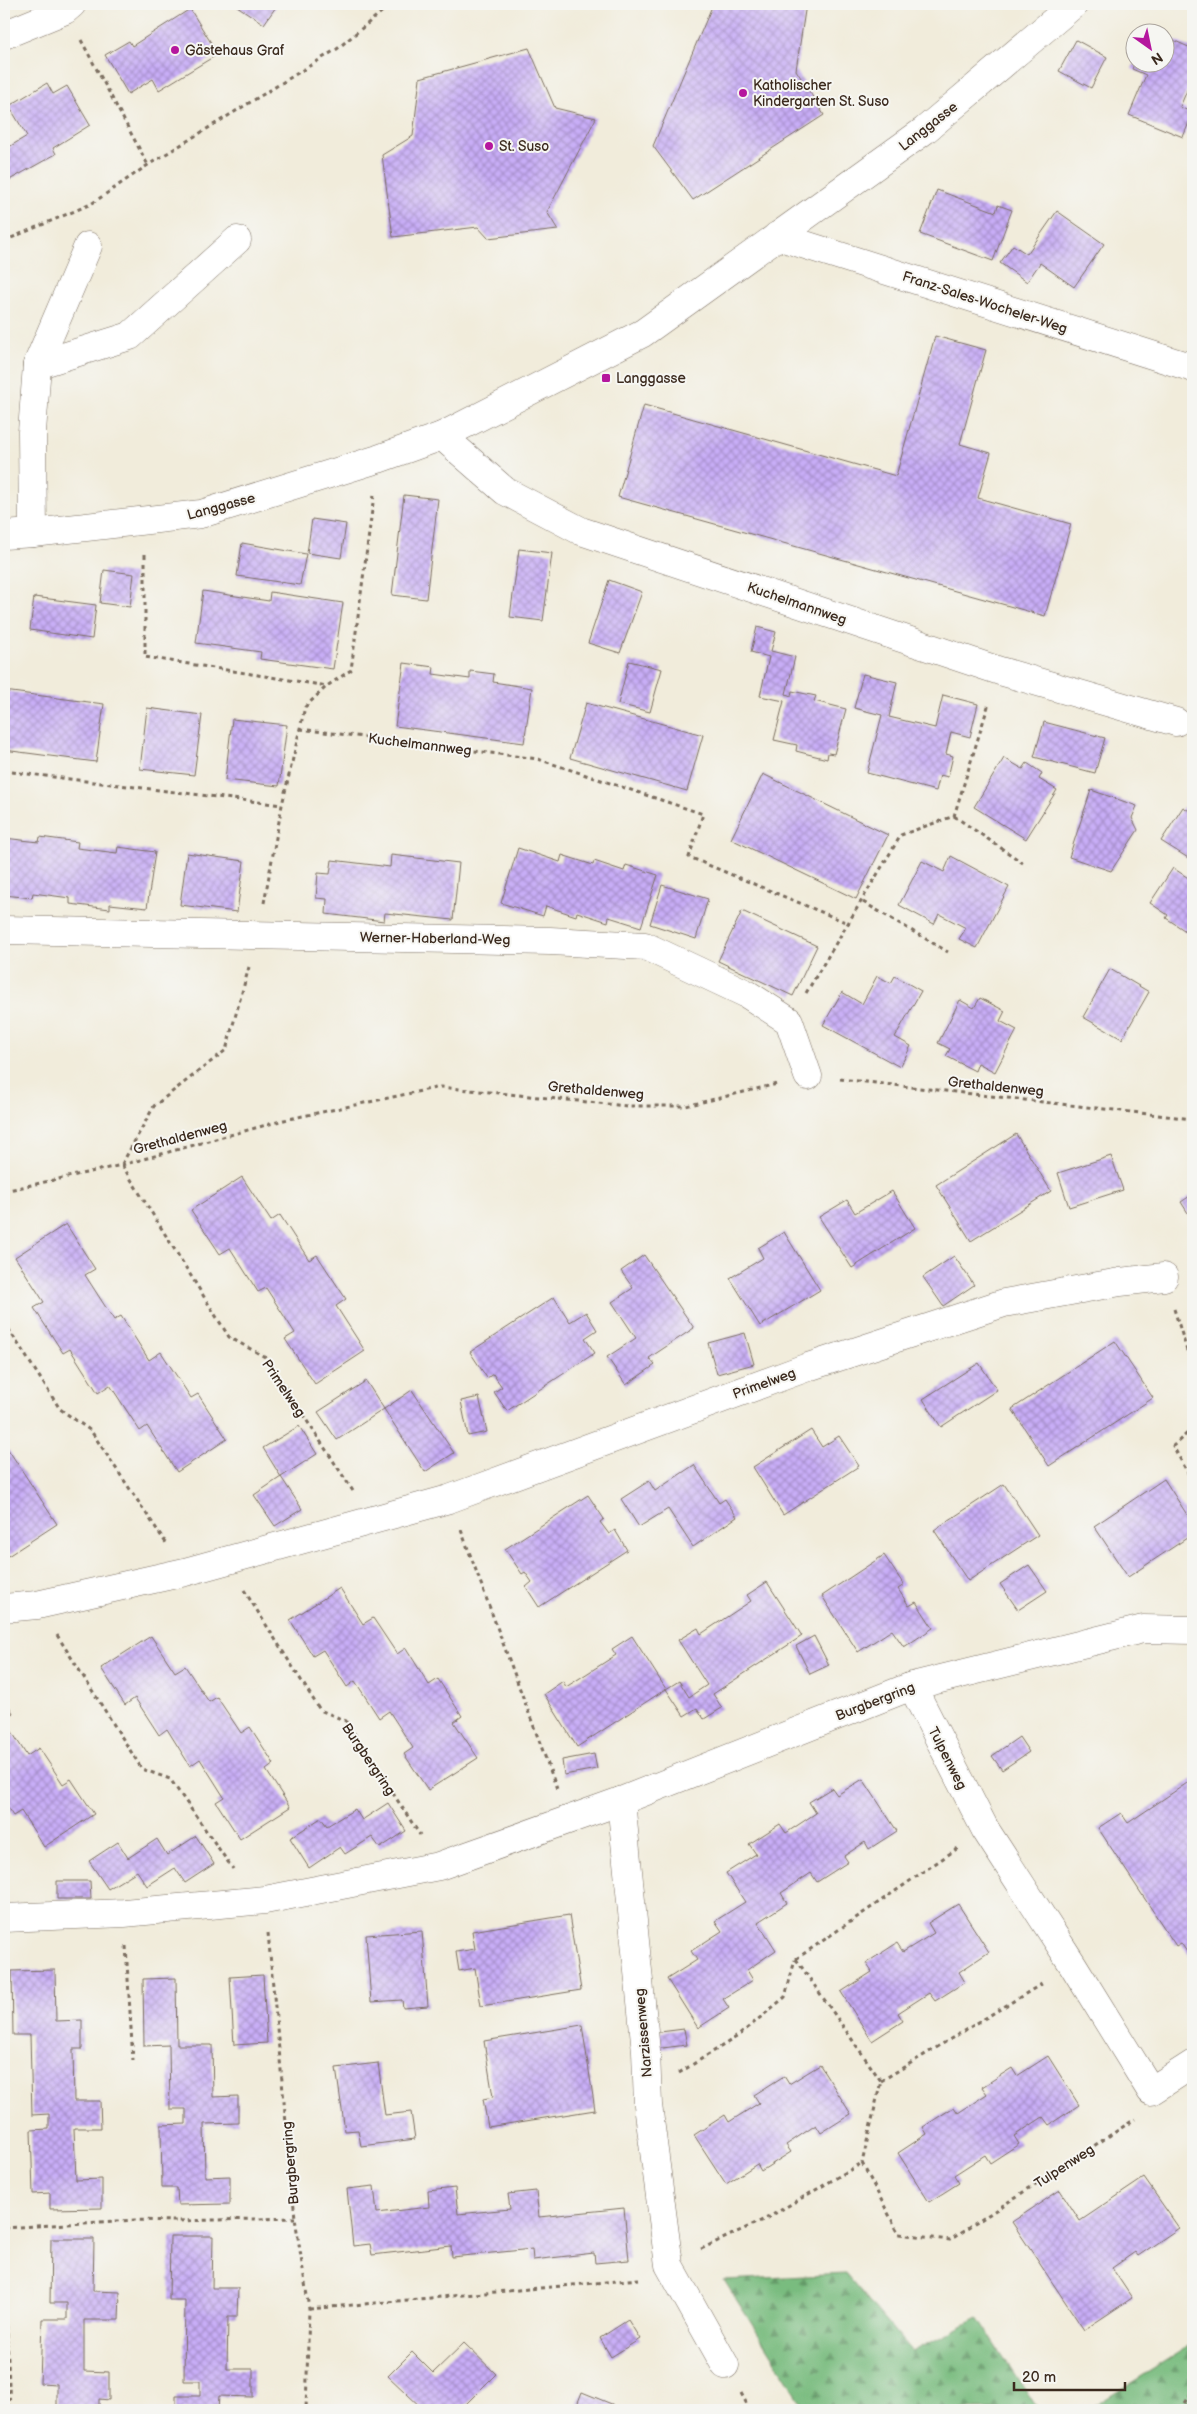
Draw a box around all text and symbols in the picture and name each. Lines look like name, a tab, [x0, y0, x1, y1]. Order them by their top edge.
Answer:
north arrow	[1124, 22, 1174, 72]
place label: Gästehaus Graf	[185, 42, 285, 59]
marker: Gästehaus Graf	[169, 44, 181, 56]
text: N	[1148, 48, 1166, 68]
place label: Katholischer Kindergarten St. Suso	[753, 77, 889, 110]
marker: Katholischer Kindergarten St. Suso	[737, 87, 749, 99]
street label: Langgasse	[896, 98, 961, 155]
place label: St. Suso	[499, 138, 549, 155]
marker: St. Suso	[483, 140, 495, 152]
street label: Franz-Sales-Wocheler-Weg	[900, 268, 1070, 337]
place label: Langgasse	[616, 370, 686, 387]
marker: Langgasse	[600, 372, 612, 384]
street label: Langgasse	[185, 489, 257, 524]
street label: Kuchelmannweg	[745, 579, 849, 628]
street label: Kuchelmannweg	[367, 730, 473, 759]
street label: Werner-Haberland-Weg	[360, 929, 510, 948]
street label: Grethaldenweg	[947, 1073, 1045, 1100]
street label: Grethaldenweg	[547, 1078, 645, 1103]
street label: Grethaldenweg	[131, 1117, 229, 1158]
street label: Primelweg	[258, 1356, 309, 1420]
street label: Primelweg	[730, 1364, 798, 1403]
street label: Burgbergring	[833, 1679, 917, 1724]
street label: Burgbergring	[338, 1720, 399, 1799]
street label: Tulpenweg	[925, 1724, 971, 1792]
street label: Narzissenweg	[631, 1988, 656, 2078]
street label: Burgbergring	[278, 2121, 303, 2205]
street label: Tulpenweg	[1031, 2141, 1097, 2192]
scale bar	[1014, 2359, 1126, 2391]
text: 20 m	[1022, 2368, 1056, 2387]

